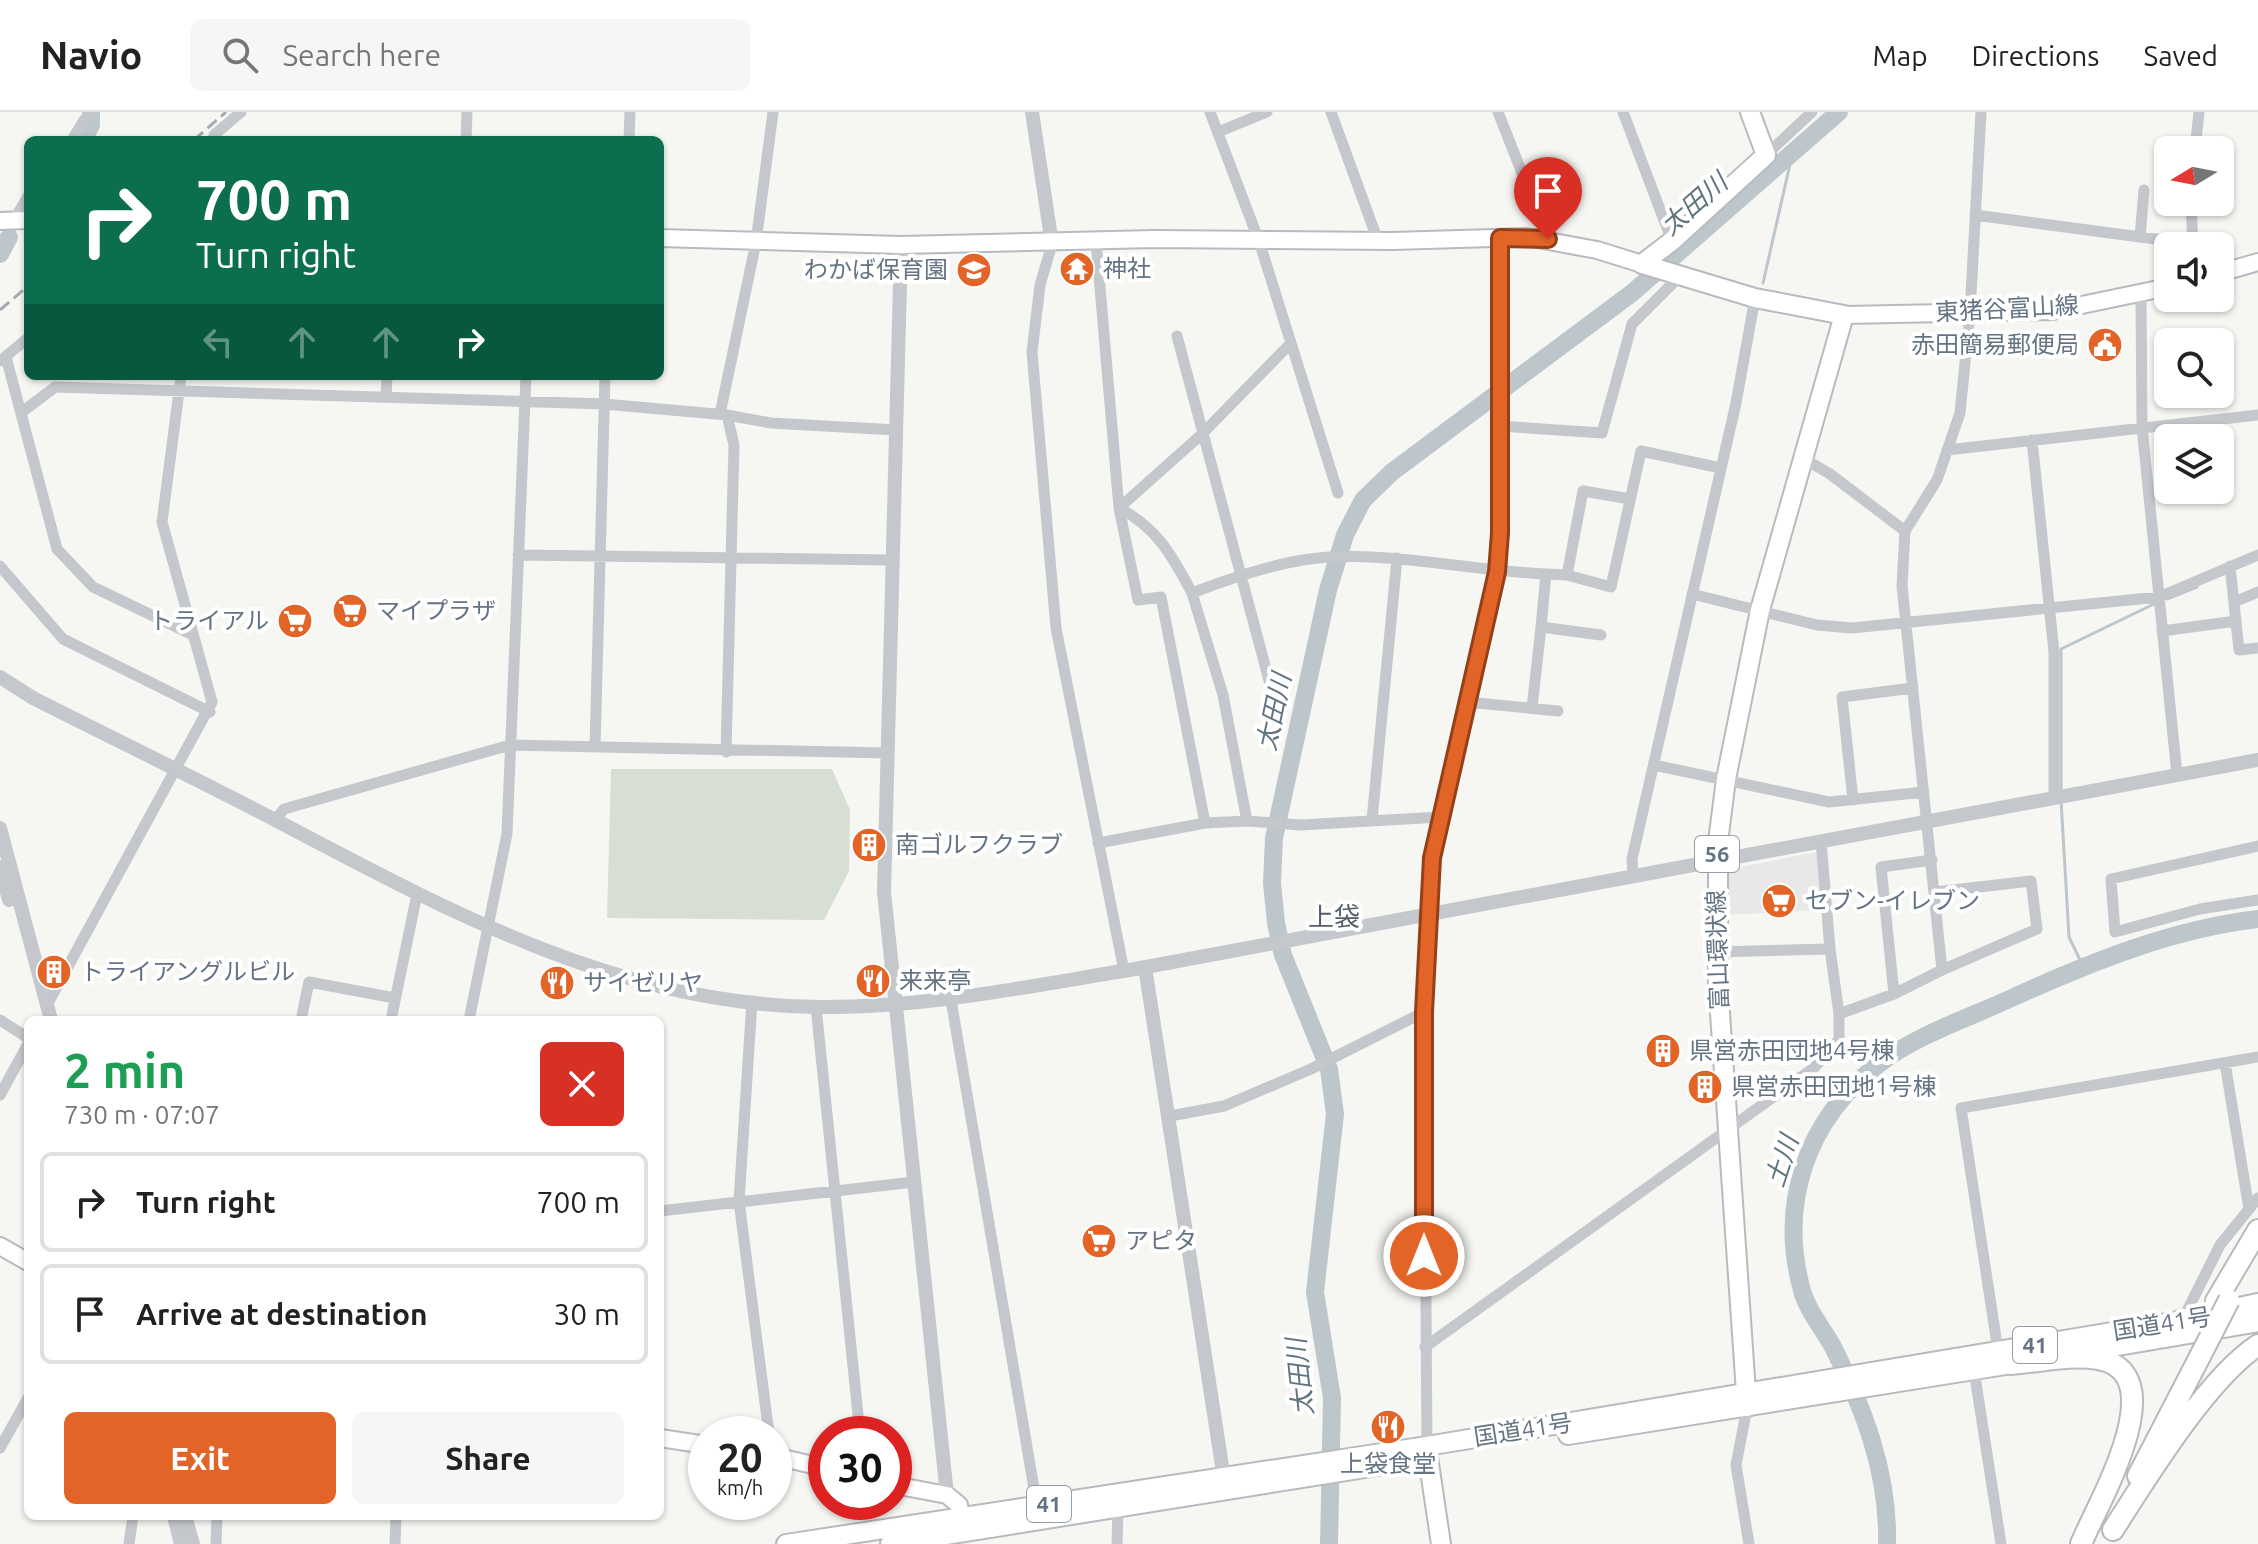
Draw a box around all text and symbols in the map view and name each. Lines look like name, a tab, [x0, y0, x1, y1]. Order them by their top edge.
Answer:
search box	[190, 19, 750, 91]
icon: search	[218, 33, 262, 77]
text: Navio	[40, 34, 142, 76]
text: Search here	[282, 38, 441, 72]
text: Map	[1872, 40, 1928, 71]
text: Directions	[1972, 40, 2099, 71]
text: Saved	[2143, 40, 2218, 71]
north arrow	[2154, 136, 2234, 216]
map controls	[2154, 136, 2234, 504]
pin	[1514, 157, 1582, 239]
water label: 太田川	[1655, 165, 1735, 240]
icon: right	[64, 168, 168, 272]
text: 700 m	[196, 168, 352, 231]
icon: arrive	[1526, 169, 1570, 213]
button: sound	[2154, 232, 2234, 312]
text: Turn right	[196, 234, 356, 275]
temple icon: 神社	[1058, 250, 1096, 288]
school or university icon: わかば保育園	[955, 251, 993, 289]
place label: 神社	[1103, 255, 1151, 282]
place label: わかば保育園	[804, 256, 948, 283]
street label: 東猪谷富山線	[1934, 291, 2080, 326]
icon: left	[196, 320, 240, 364]
icon: ahead	[280, 320, 324, 364]
icon: ahead	[364, 320, 408, 364]
icon: right	[448, 320, 492, 364]
public building icon: 赤田簡易郵便局	[2086, 326, 2124, 364]
button: search	[2154, 328, 2234, 408]
place label: 赤田簡易郵便局	[1911, 331, 2079, 358]
button: layers	[2154, 424, 2234, 504]
supermarket icon: マイプラザ	[331, 592, 369, 630]
place label: マイプラザ	[376, 597, 496, 624]
supermarket icon: トライアル	[276, 602, 314, 640]
place label: トライアル	[149, 607, 269, 634]
water label: 太田川	[1251, 668, 1296, 753]
building icon: 南ゴルフクラブ	[850, 826, 888, 864]
place label: 南ゴルフクラブ	[895, 831, 1063, 858]
road number: 56	[1695, 836, 1739, 872]
supermarket icon: セブン-イレブン	[1760, 882, 1798, 920]
place label: セブン-イレブン	[1805, 887, 1980, 914]
street label: 富山環状線	[1702, 890, 1733, 1010]
district label: 上袋	[1308, 902, 1360, 931]
building icon: トライアングルビル	[35, 953, 73, 991]
place label: トライアングルビル	[80, 958, 295, 985]
restaurant icon: 来来亭	[854, 962, 892, 1000]
restaurant icon: サイゼリヤ	[538, 964, 576, 1002]
place label: 来来亭	[899, 967, 971, 994]
place label: サイゼリヤ	[583, 969, 703, 996]
building icon: 県営赤田団地4号棟	[1644, 1032, 1682, 1070]
place label: 県営赤田団地4号棟	[1689, 1037, 1895, 1064]
button: close	[540, 1042, 624, 1126]
text: 2 min	[64, 1043, 185, 1097]
building icon: 県営赤田団地1号棟	[1686, 1068, 1724, 1106]
place label: 県営赤田団地1号棟	[1731, 1073, 1937, 1100]
text: 730 m · 07:07	[64, 1100, 220, 1129]
water label: 土川	[1760, 1129, 1804, 1190]
icon: right	[68, 1180, 112, 1224]
text: Turn right	[136, 1185, 276, 1219]
text: 700 m	[536, 1185, 620, 1219]
position arrow	[1382, 1214, 1466, 1298]
supermarket icon: アピタ	[1080, 1222, 1118, 1260]
place label: アピタ	[1125, 1227, 1197, 1254]
icon: arrive	[68, 1292, 112, 1336]
text: Arrive at destination	[136, 1297, 428, 1331]
text: 30 m	[553, 1297, 620, 1331]
street label: 国道41号	[2111, 1302, 2213, 1345]
road number: 41	[2013, 1327, 2057, 1363]
water label: 太田川	[1281, 1334, 1318, 1417]
restaurant icon: 上袋食堂	[1369, 1408, 1407, 1446]
street label: 国道41号	[1472, 1408, 1574, 1451]
button: Exit	[64, 1412, 336, 1504]
button: Share	[352, 1412, 624, 1504]
speed limit sign: 30	[808, 1416, 912, 1520]
text: 20	[717, 1435, 763, 1480]
place label: 上袋食堂	[1340, 1450, 1436, 1477]
text: km/h	[717, 1476, 763, 1499]
road number: 41	[1027, 1486, 1071, 1522]

